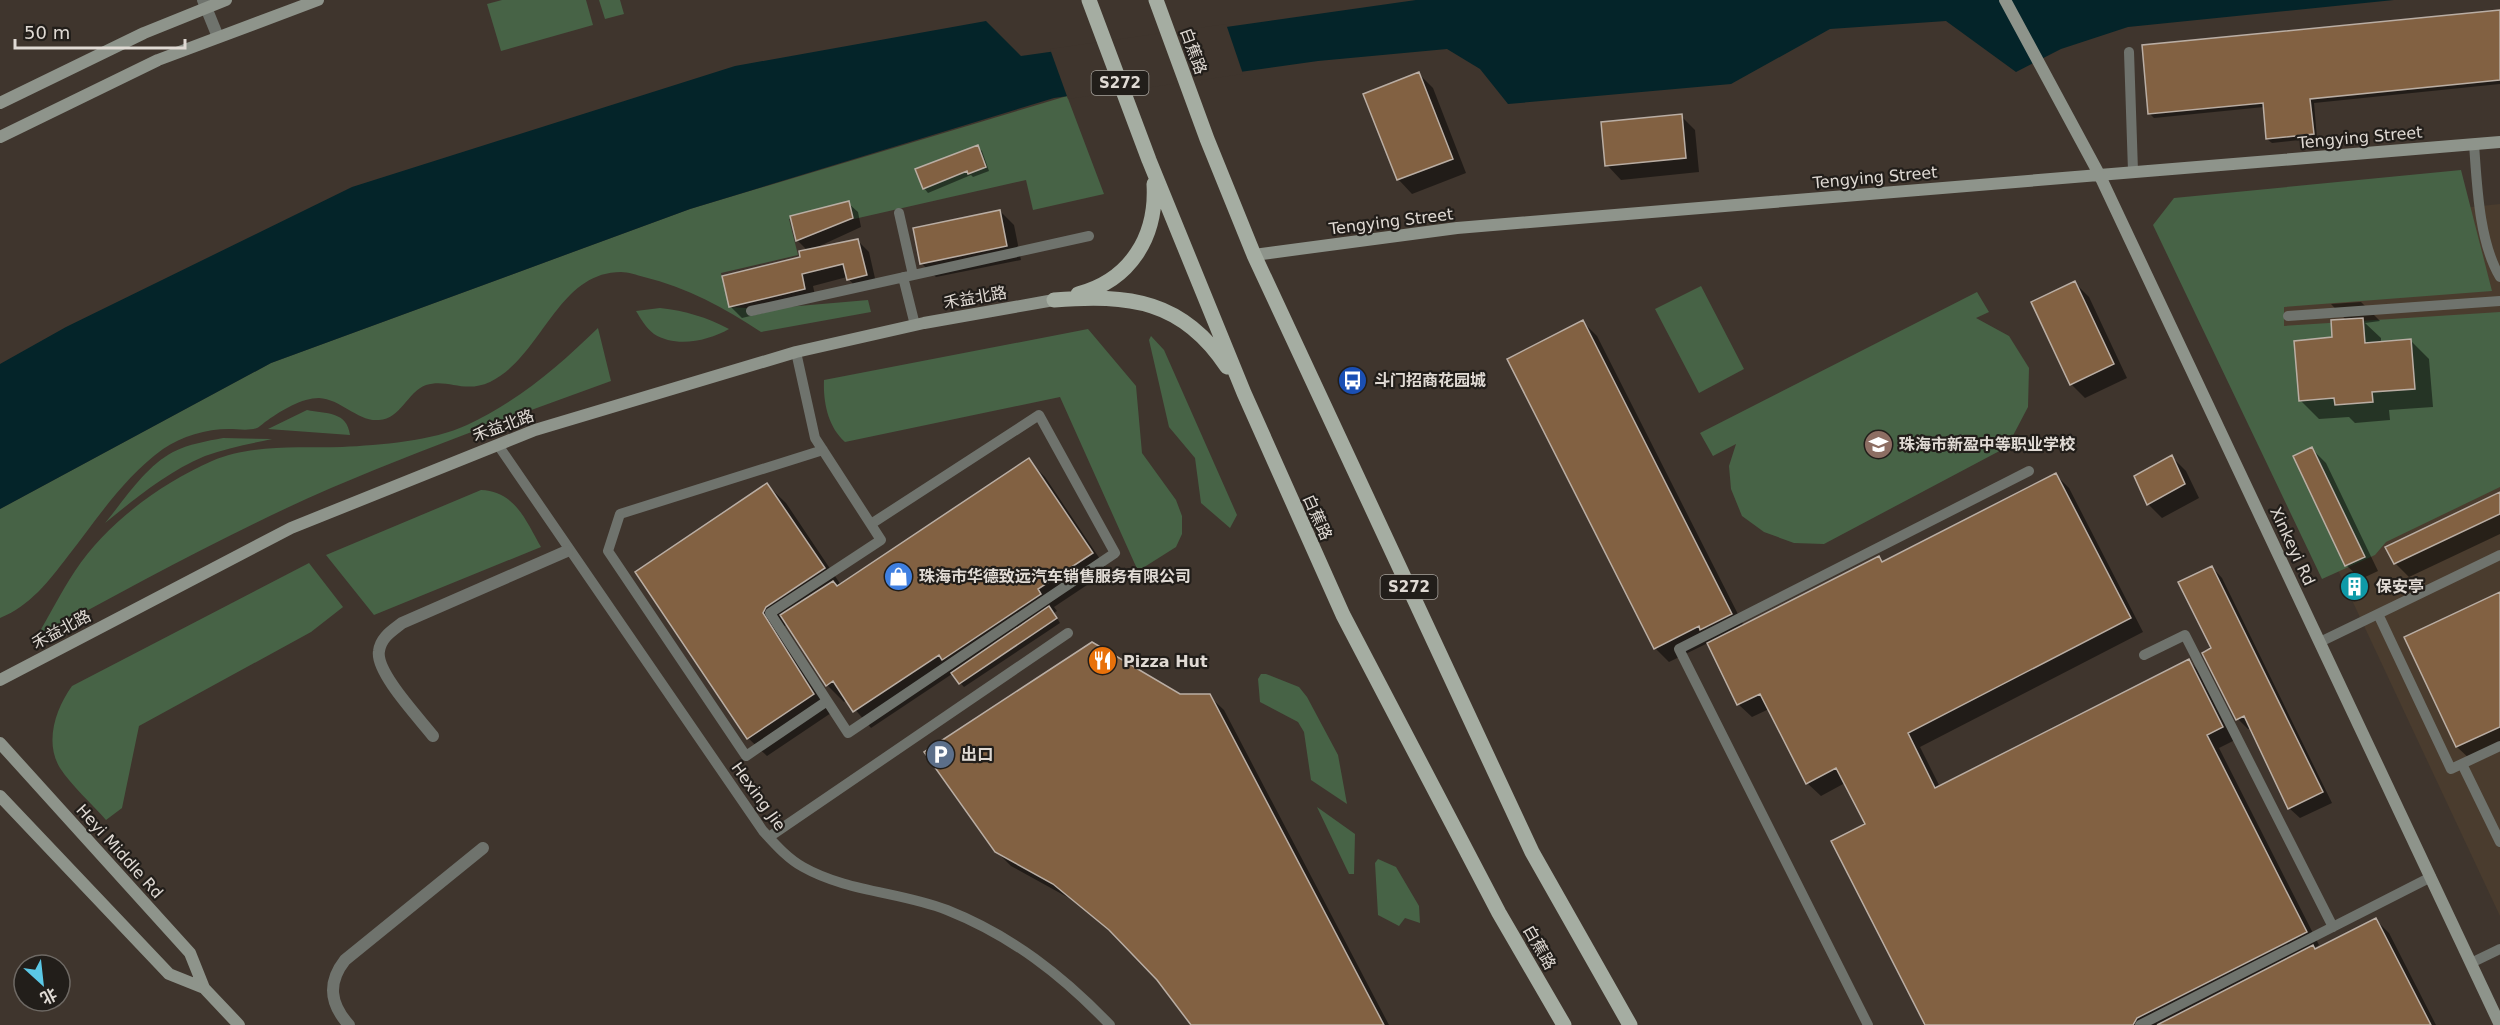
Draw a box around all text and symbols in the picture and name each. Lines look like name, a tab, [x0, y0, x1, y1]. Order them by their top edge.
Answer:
scale bar	[15, 12, 184, 50]
text: 50 m	[24, 22, 70, 43]
street label: 白蕉路	[1176, 25, 1211, 77]
road number: S272	[1092, 71, 1148, 95]
street label: Tengying Street	[2296, 123, 2423, 153]
street label: Tengying Street	[1811, 163, 1938, 193]
street label: Tengying Street	[1327, 204, 1454, 239]
street label: 禾益北路	[942, 283, 1008, 312]
bus stop icon: 斗门招商花园城	[1337, 364, 1369, 396]
place label: 斗门招商花园城	[1374, 371, 1486, 390]
street label: 禾益北路	[470, 406, 536, 445]
school or university icon: 珠海市新盈中等职业学校	[1862, 428, 1894, 460]
place label: 珠海市新盈中等职业学校	[1899, 435, 2076, 454]
street label: 白蕉路	[1299, 491, 1336, 543]
street label: Xinkeyi Rd	[2266, 504, 2319, 588]
shop icon: 珠海市华德致远汽车销售服务有限公司	[882, 560, 914, 592]
place label: 珠海市华德致远汽车销售服务有限公司	[919, 567, 1191, 586]
building icon: 保安亭	[2339, 570, 2371, 602]
road number: S272	[1380, 575, 1438, 599]
place label: 保安亭	[2376, 577, 2424, 596]
street label: 禾益北路	[29, 606, 94, 653]
restaurant icon: Pizza Hut	[1086, 645, 1118, 677]
place label: Pizza Hut	[1123, 652, 1208, 671]
parking icon: 出口	[924, 738, 956, 770]
place label: 出口	[961, 745, 993, 764]
street label: Hexing Jie	[727, 758, 790, 834]
street label: Heyi Middle Rd	[72, 800, 167, 902]
street label: 白蕉路	[1519, 922, 1560, 973]
north arrow	[12, 953, 72, 1013]
text: 北	[37, 984, 60, 1008]

